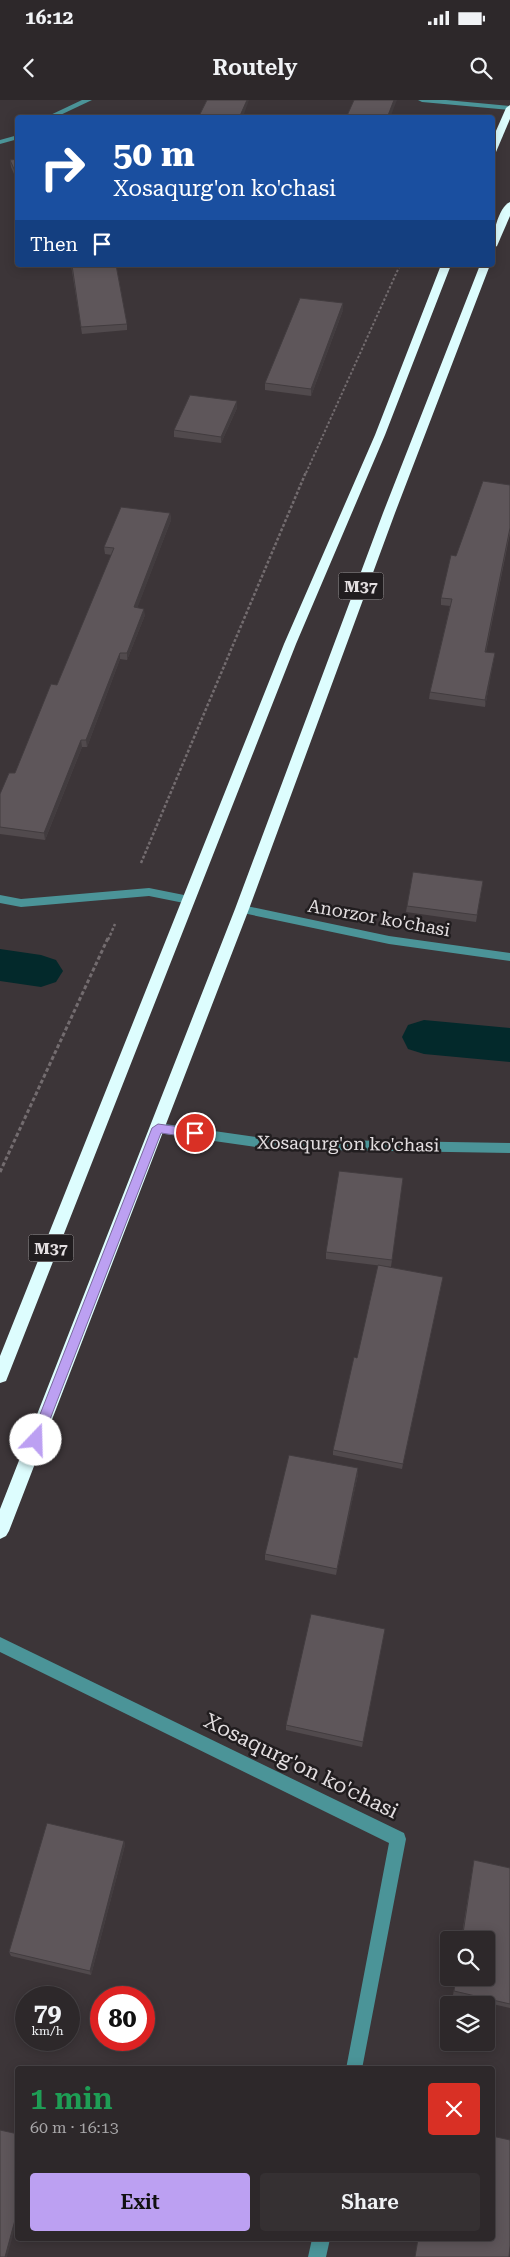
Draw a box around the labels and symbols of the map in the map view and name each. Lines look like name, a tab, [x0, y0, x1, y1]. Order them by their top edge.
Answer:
road number: M37	[338, 572, 384, 600]
street label: Anorzor ko'chasi	[306, 895, 452, 940]
pin	[174, 1112, 216, 1154]
street label: Xosaqurg'on ko'chasi	[257, 1131, 440, 1156]
road number: M37	[28, 1234, 74, 1262]
position arrow	[9.0, 1413, 61.0, 1465]
street label: Xosaqurg'on ko'chasi	[200, 1709, 402, 1824]
speed limit sign: 80	[90, 1986, 155, 2051]

